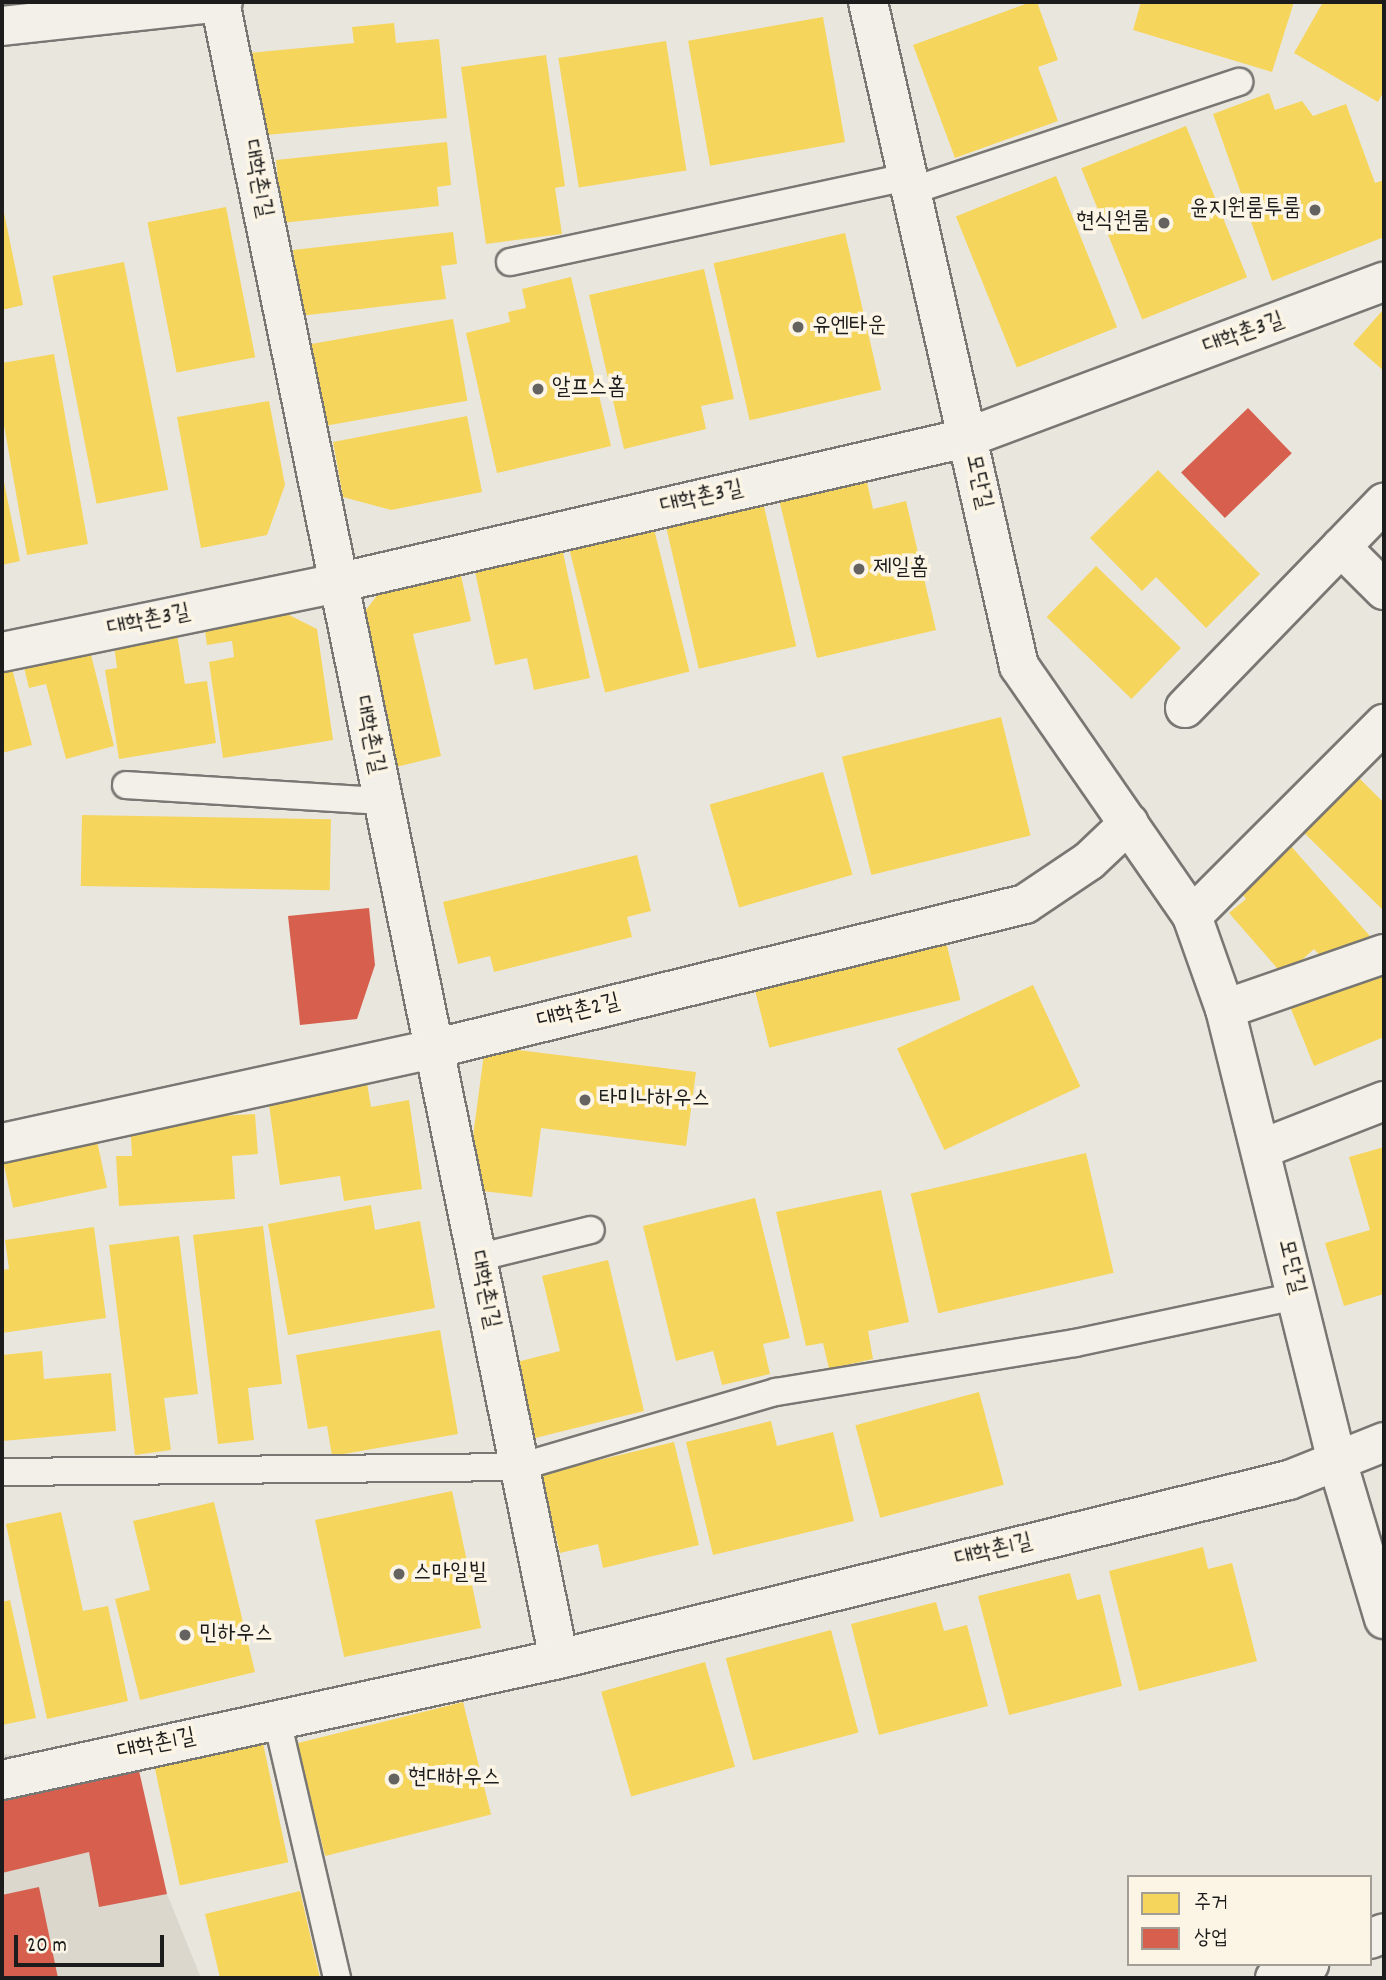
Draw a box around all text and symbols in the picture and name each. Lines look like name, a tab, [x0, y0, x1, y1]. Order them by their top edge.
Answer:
street label: 대학촌1길	[235, 138, 277, 220]
place label: 윤지원룸투룸	[1190, 196, 1301, 224]
marker: 윤지원룸투룸	[1307, 202, 1323, 218]
place label: 현식원룸	[1076, 209, 1150, 237]
marker: 현식원룸	[1156, 215, 1172, 231]
street label: 대학촌3길	[1200, 308, 1288, 362]
place label: 유엔타운	[812, 313, 886, 341]
marker: 유엔타운	[790, 319, 806, 335]
place label: 알프스홈	[552, 375, 626, 403]
marker: 알프스홈	[530, 381, 546, 397]
street label: 모단길	[957, 452, 997, 512]
street label: 대학촌3길	[658, 476, 746, 522]
place label: 제일홈	[873, 555, 929, 583]
marker: 제일홈	[851, 561, 867, 577]
street label: 대학촌3길	[105, 600, 193, 644]
street label: 대학촌1길	[346, 693, 390, 777]
street label: 대학촌2길	[535, 989, 623, 1037]
place label: 타미나하우스	[599, 1086, 710, 1114]
marker: 타미나하우스	[577, 1092, 593, 1108]
street label: 모단길	[1270, 1237, 1310, 1297]
street label: 대학촌1길	[461, 1248, 505, 1332]
street label: 대학촌1길	[952, 1529, 1036, 1575]
place label: 스마일빌	[413, 1560, 487, 1588]
marker: 스마일빌	[391, 1566, 407, 1582]
place label: 민하우스	[199, 1621, 273, 1649]
marker: 민하우스	[177, 1627, 193, 1643]
street label: 대학촌1길	[115, 1724, 199, 1768]
place label: 현대하우스	[408, 1765, 501, 1793]
marker: 현대하우스	[386, 1771, 402, 1787]
legend	[1127, 1875, 1372, 1966]
text: 주거	[1194, 1889, 1228, 1919]
scale bar	[18, 1920, 168, 1964]
text: 상업	[1194, 1924, 1228, 1954]
text: 20 m	[27, 1932, 67, 1962]

